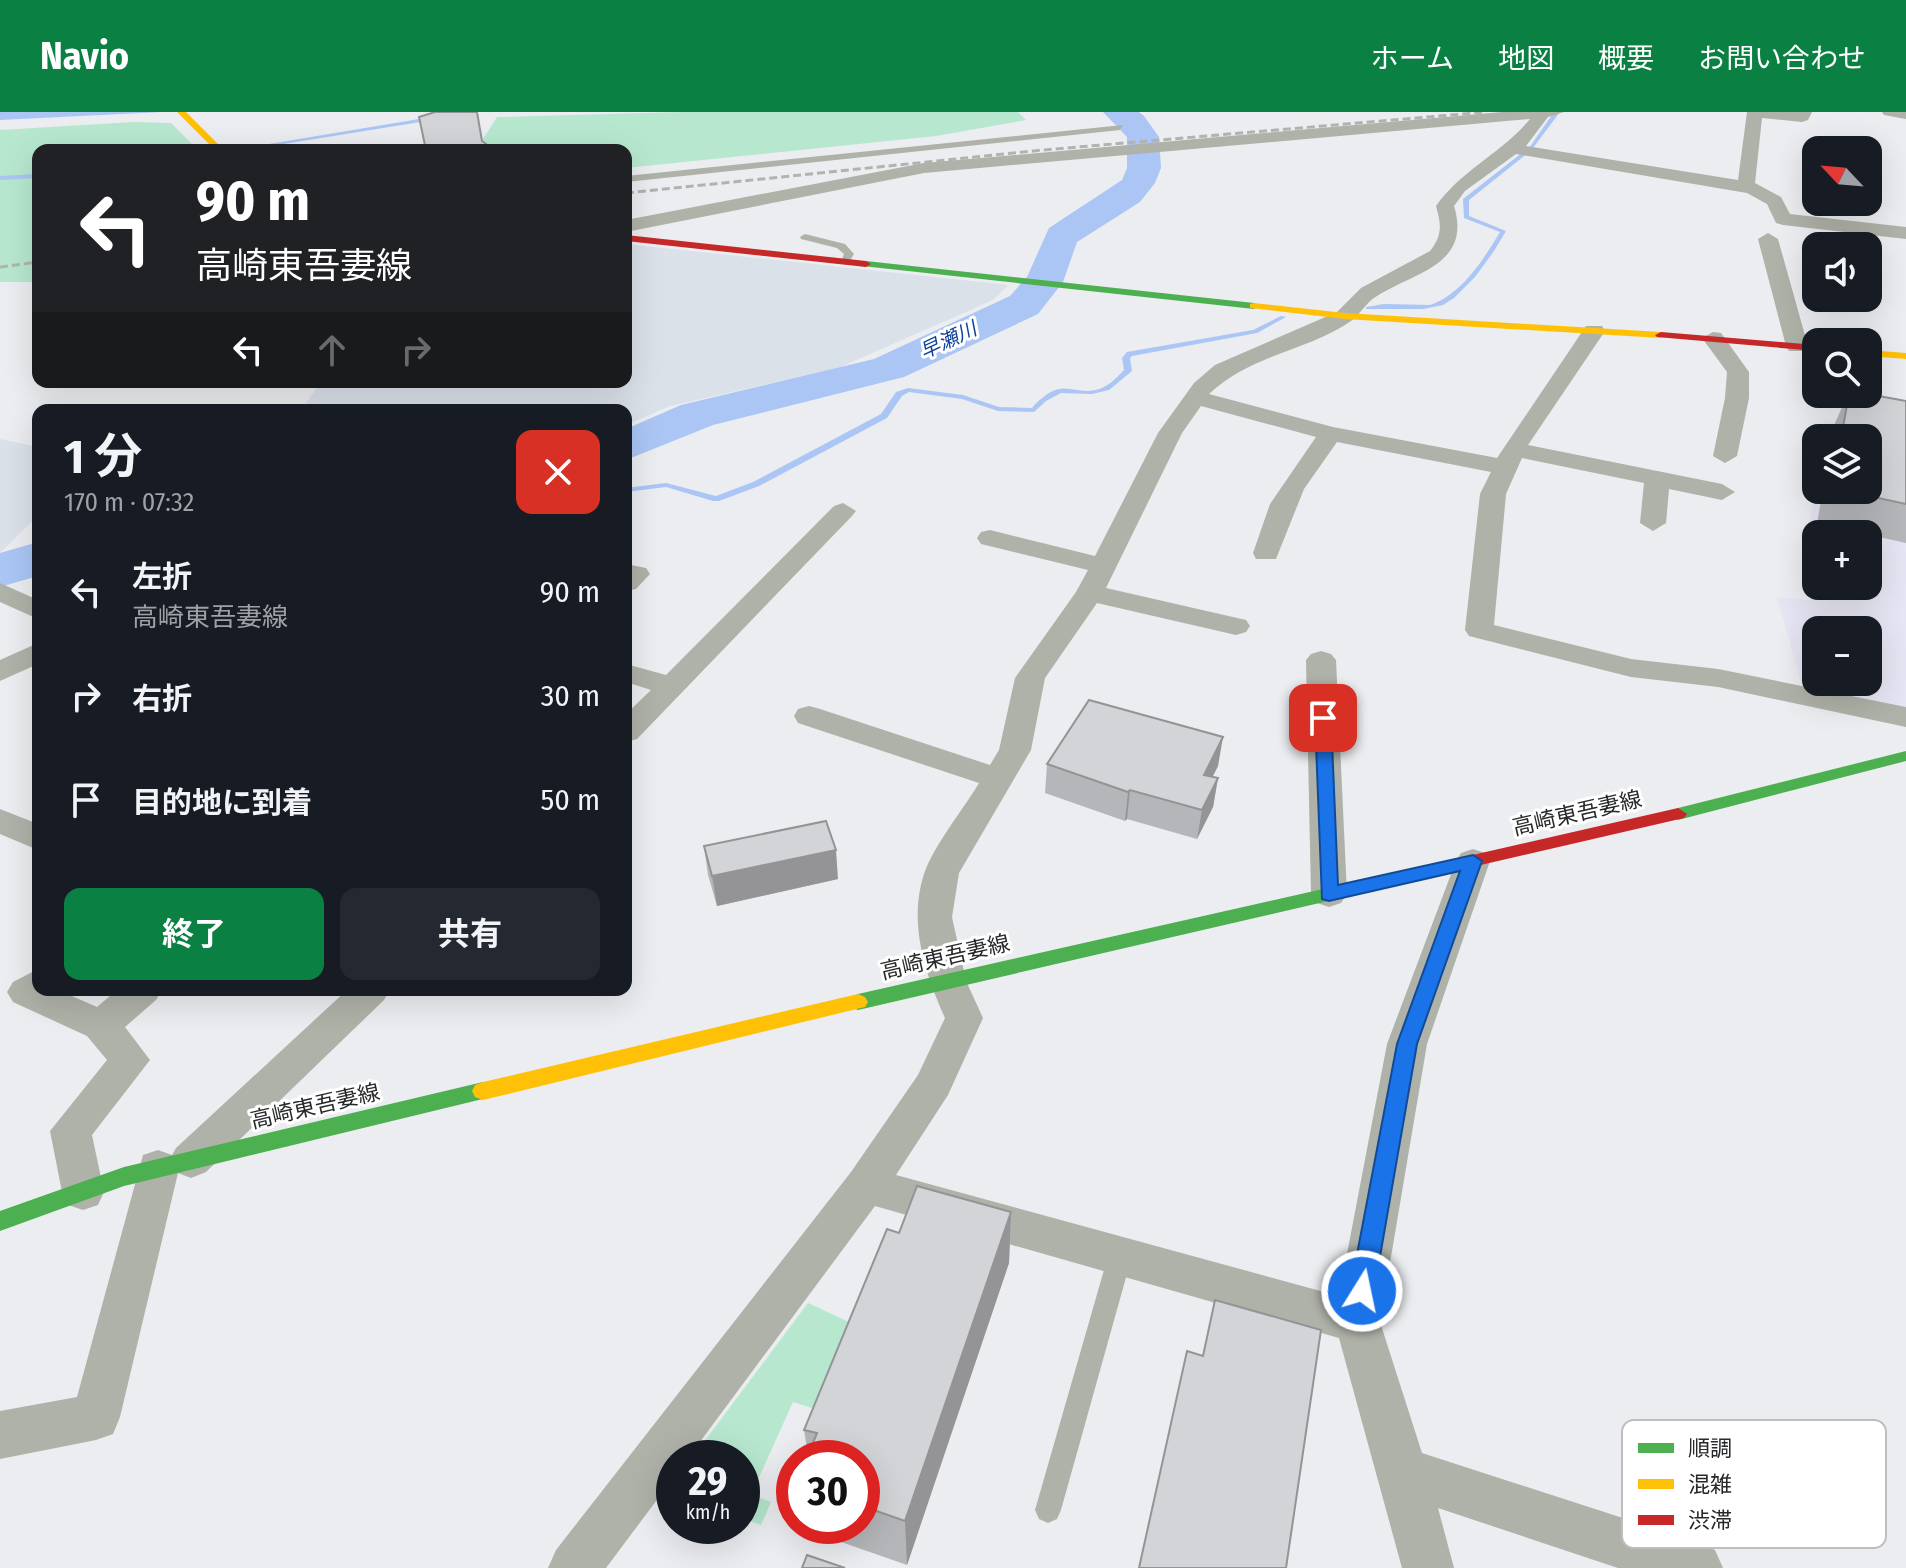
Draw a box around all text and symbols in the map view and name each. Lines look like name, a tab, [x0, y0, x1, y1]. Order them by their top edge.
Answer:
text: Navio	[40, 33, 129, 79]
text: ホーム	[1371, 42, 1454, 75]
text: 地図	[1498, 42, 1554, 75]
text: 概要	[1598, 42, 1654, 75]
text: お問い合わせ	[1698, 42, 1866, 75]
north arrow	[1802, 136, 1882, 216]
map controls	[1802, 136, 1882, 696]
text: 90 m	[196, 168, 310, 235]
icon: left	[64, 176, 168, 280]
button: sound	[1802, 232, 1882, 312]
text: 高崎東吾妻線	[196, 244, 412, 288]
water label: 早瀬川	[916, 316, 982, 364]
icon: left	[226, 328, 270, 372]
icon: ahead	[310, 328, 354, 372]
icon: right	[394, 328, 438, 372]
button: search	[1802, 328, 1882, 408]
button: layers	[1802, 424, 1882, 504]
text: 1 分	[64, 428, 142, 486]
button: close	[516, 430, 600, 514]
text: 170 m · 07:32	[64, 487, 194, 518]
button: +	[1802, 520, 1882, 600]
text: 左折	[132, 559, 192, 595]
icon: left	[64, 570, 108, 614]
text: 90 m	[540, 574, 600, 610]
text: 高崎東吾妻線	[132, 602, 288, 633]
button: −	[1802, 616, 1882, 696]
icon: right	[64, 674, 108, 718]
text: 30 m	[541, 678, 600, 714]
text: 右折	[132, 681, 192, 717]
pin	[1289, 684, 1357, 752]
icon: arrive	[1301, 696, 1345, 740]
icon: arrive	[64, 778, 108, 822]
text: 50 m	[540, 782, 600, 818]
text: 目的地に到着	[132, 785, 312, 821]
street label: 高崎東吾妻線	[1510, 785, 1644, 841]
button: 終了	[64, 888, 324, 980]
button: 共有	[340, 888, 600, 980]
street label: 高崎東吾妻線	[878, 929, 1012, 985]
street label: 高崎東吾妻線	[248, 1078, 382, 1134]
position arrow	[1320, 1249, 1404, 1333]
legend	[1622, 1420, 1886, 1548]
text: 順調	[1688, 1435, 1732, 1462]
speed limit sign: 30	[776, 1440, 880, 1544]
text: 29	[688, 1458, 727, 1506]
text: 混雑	[1688, 1471, 1732, 1498]
text: km/h	[686, 1500, 730, 1524]
text: 渋滞	[1688, 1507, 1732, 1534]

